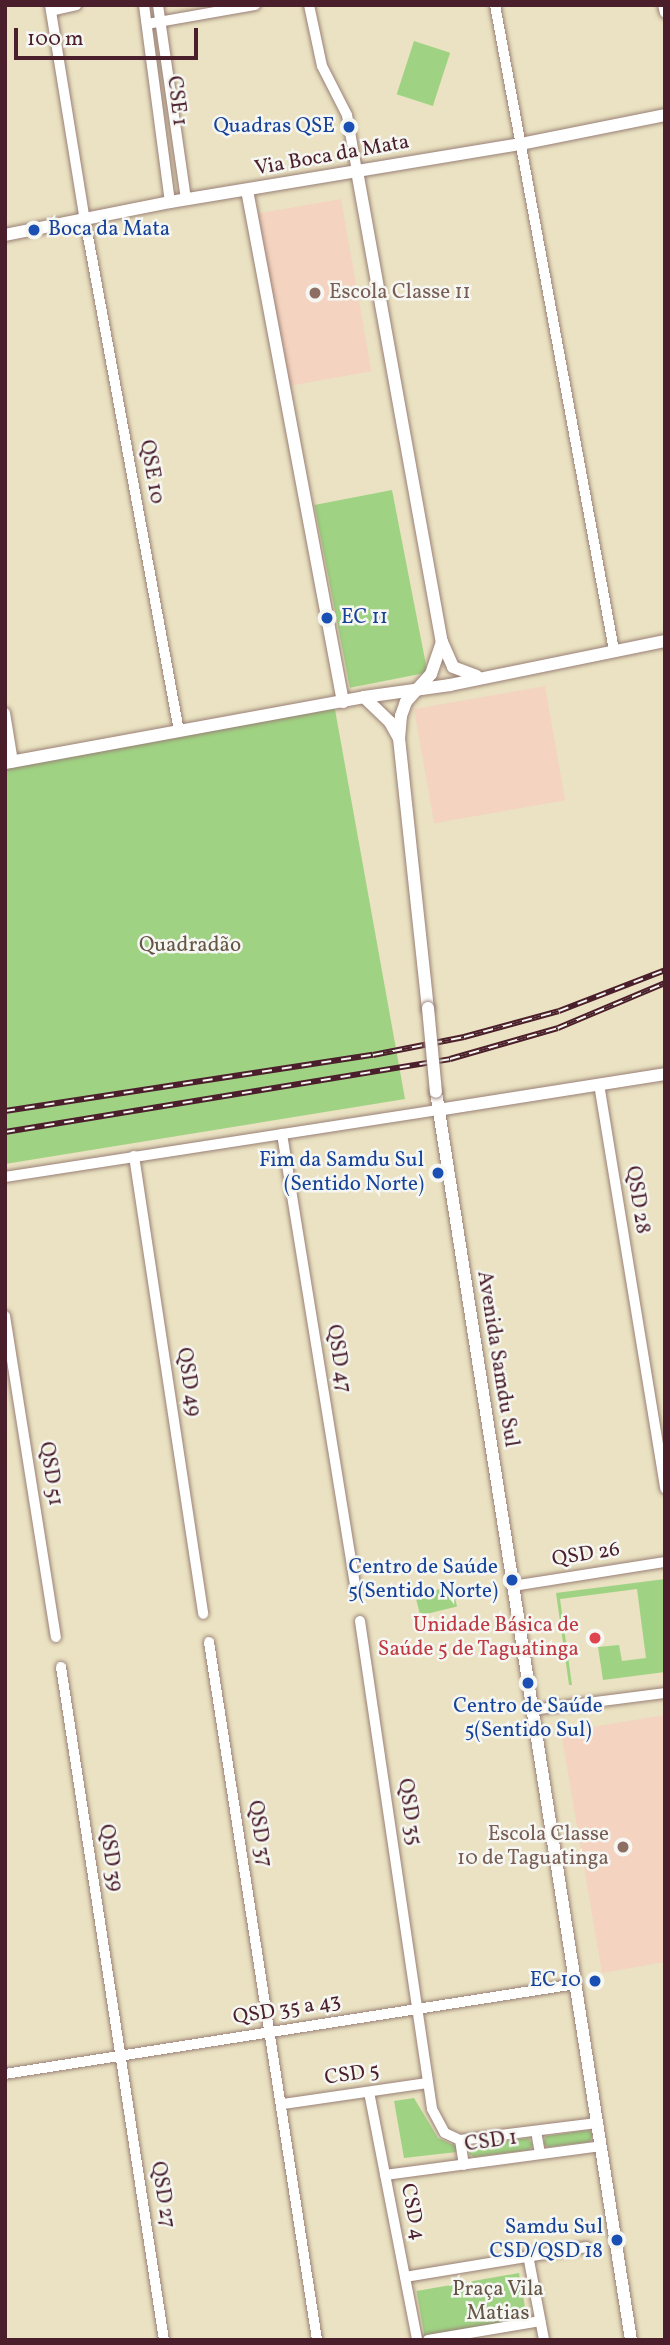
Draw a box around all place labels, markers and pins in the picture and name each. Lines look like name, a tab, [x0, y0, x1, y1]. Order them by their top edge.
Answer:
place label: Quadras QSE	[213, 114, 335, 140]
marker: Quadras QSE	[341, 119, 357, 135]
place label: Boca da Mata	[48, 217, 170, 243]
marker: Boca da Mata	[26, 222, 42, 238]
place label: Escola Classe 11	[329, 280, 471, 306]
marker: Escola Classe 11	[307, 285, 323, 301]
place label: EC 11	[341, 605, 388, 631]
marker: EC 11	[319, 610, 335, 626]
place label: Fim da Samdu Sul (Sentido Norte)	[259, 1148, 424, 1198]
marker: Fim da Samdu Sul (Sentido Norte)	[430, 1165, 446, 1181]
place label: Centro de Saúde 5(Sentido Norte)	[348, 1555, 498, 1605]
marker: Centro de Saúde 5(Sentido Norte)	[504, 1572, 520, 1588]
place label: Unidade Básica de Saúde 5 de Taguatinga	[377, 1613, 579, 1663]
marker: Unidade Básica de Saúde 5 de Taguatinga	[585, 1628, 605, 1648]
marker: Centro de Saúde 5(Sentido Sul)	[520, 1675, 536, 1691]
place label: Centro de Saúde 5(Sentido Sul)	[453, 1694, 603, 1744]
place label: Escola Classe 10 de Taguatinga	[456, 1822, 609, 1872]
marker: Escola Classe 10 de Taguatinga	[615, 1839, 631, 1855]
place label: EC 10	[530, 1968, 581, 1994]
marker: EC 10	[587, 1973, 603, 1989]
place label: Samdu Sul CSD/QSD 18	[489, 2215, 603, 2265]
marker: Samdu Sul CSD/QSD 18	[609, 2232, 625, 2248]

